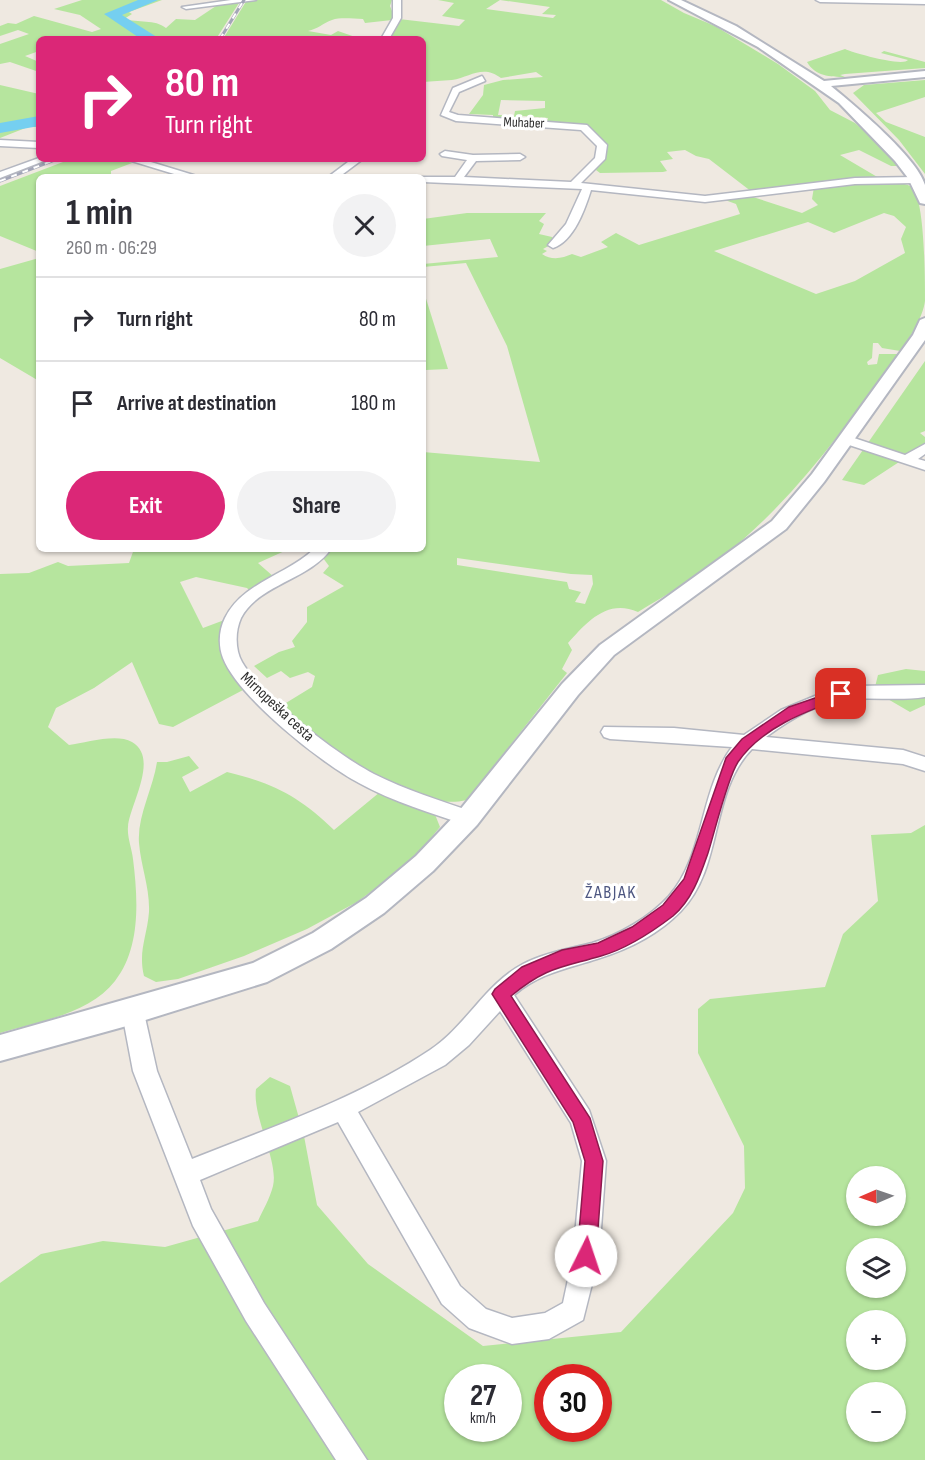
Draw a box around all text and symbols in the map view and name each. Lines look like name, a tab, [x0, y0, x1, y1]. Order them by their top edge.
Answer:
text: 80 m	[165, 58, 239, 109]
icon: right	[66, 60, 144, 138]
text: Turn right	[165, 109, 252, 141]
street label: Muhaber	[503, 113, 545, 132]
text: 1 min	[66, 192, 133, 235]
button: close	[333, 194, 396, 257]
text: 260 m · 06:29	[66, 236, 157, 260]
icon: right	[66, 303, 99, 336]
text: Turn right	[117, 306, 193, 333]
text: 80 m	[359, 306, 396, 333]
icon: arrive	[66, 387, 99, 420]
text: Arrive at destination	[117, 390, 276, 417]
text: 180 m	[351, 390, 396, 417]
button: Exit	[66, 471, 225, 540]
button: Share	[237, 471, 396, 540]
street label: Mirnopeška cesta	[236, 668, 318, 746]
pin	[815, 668, 866, 719]
icon: arrive	[824, 677, 857, 710]
district label: ŽABJAK	[585, 882, 637, 903]
north arrow	[846, 1166, 906, 1226]
map controls	[846, 1166, 906, 1442]
position arrow	[554, 1224, 618, 1288]
button: layers	[846, 1238, 906, 1298]
button: +	[846, 1310, 906, 1370]
speed limit sign: 30	[534, 1364, 612, 1442]
text: 27	[470, 1378, 496, 1414]
button: −	[846, 1382, 906, 1442]
text: km/h	[470, 1409, 496, 1428]

